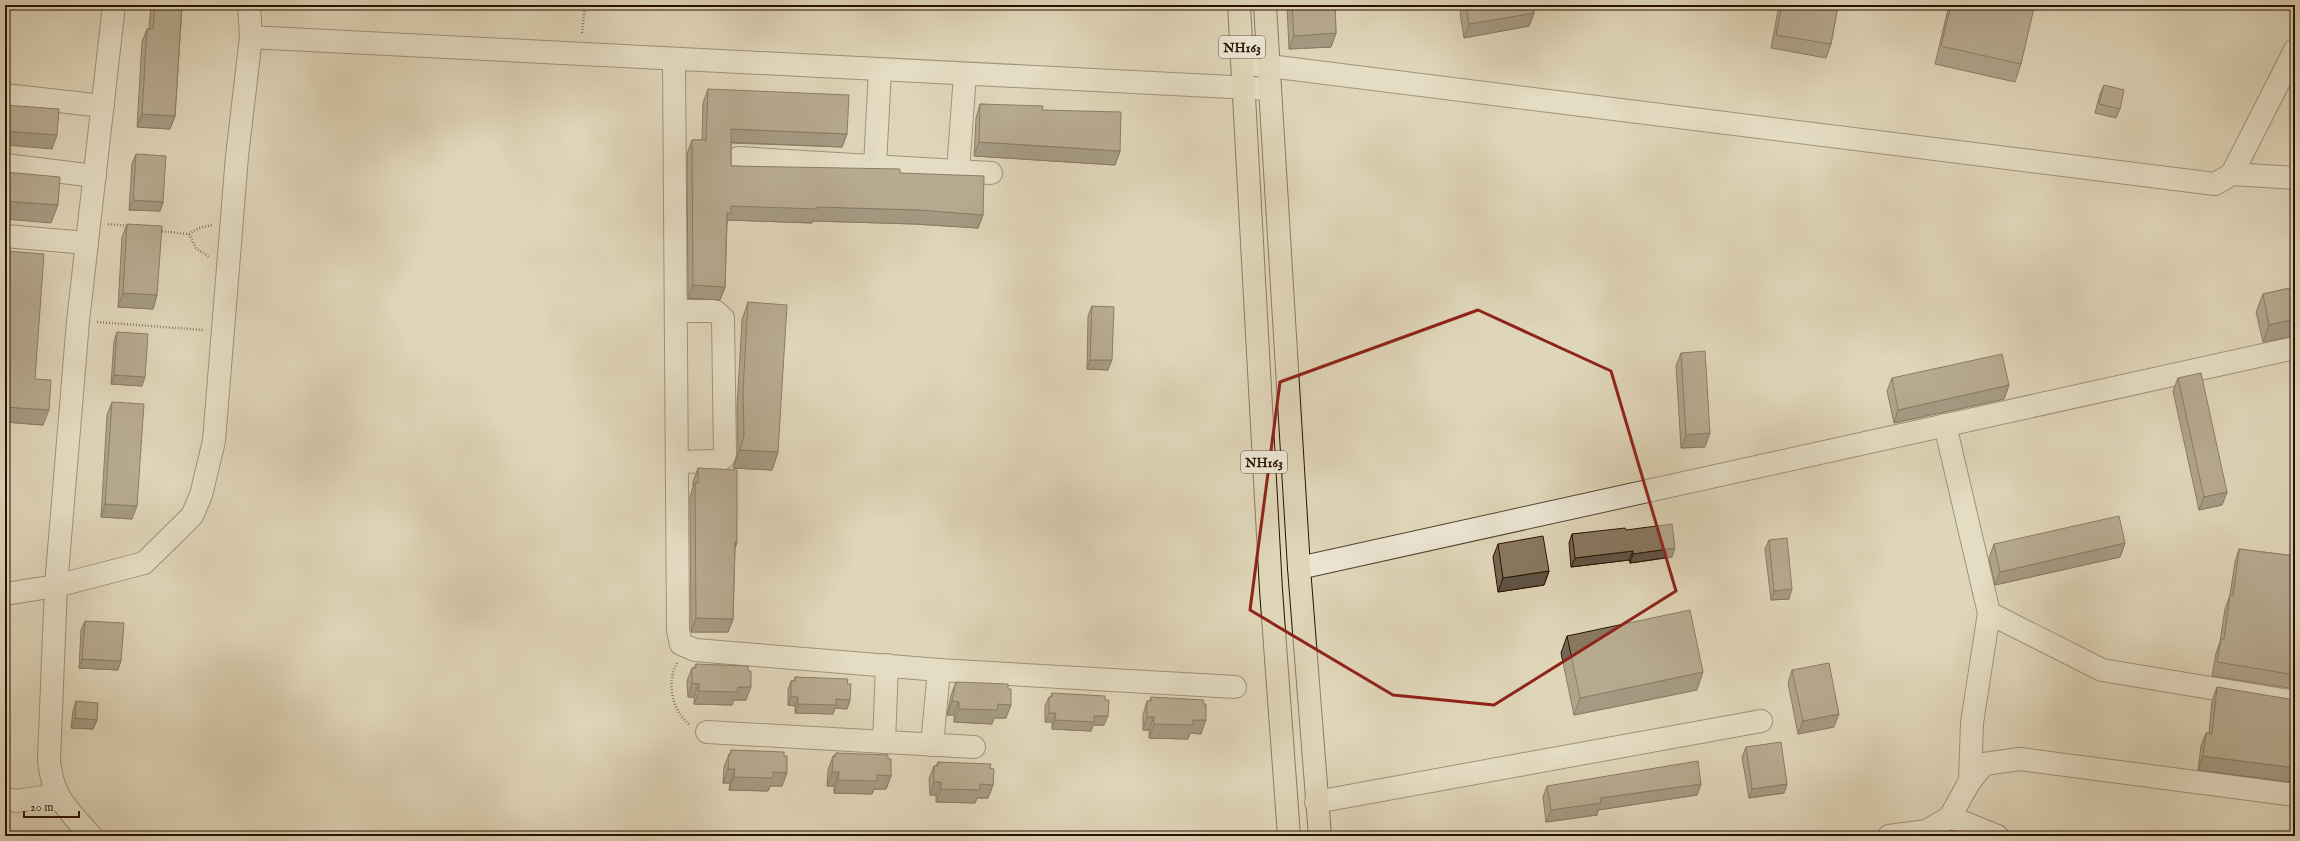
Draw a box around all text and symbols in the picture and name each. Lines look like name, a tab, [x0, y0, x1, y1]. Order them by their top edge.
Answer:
road number: NH163	[1219, 36, 1265, 58]
road number: NH163	[1241, 451, 1287, 473]
scale bar	[24, 793, 79, 819]
text: 20 m	[30, 800, 53, 815]

